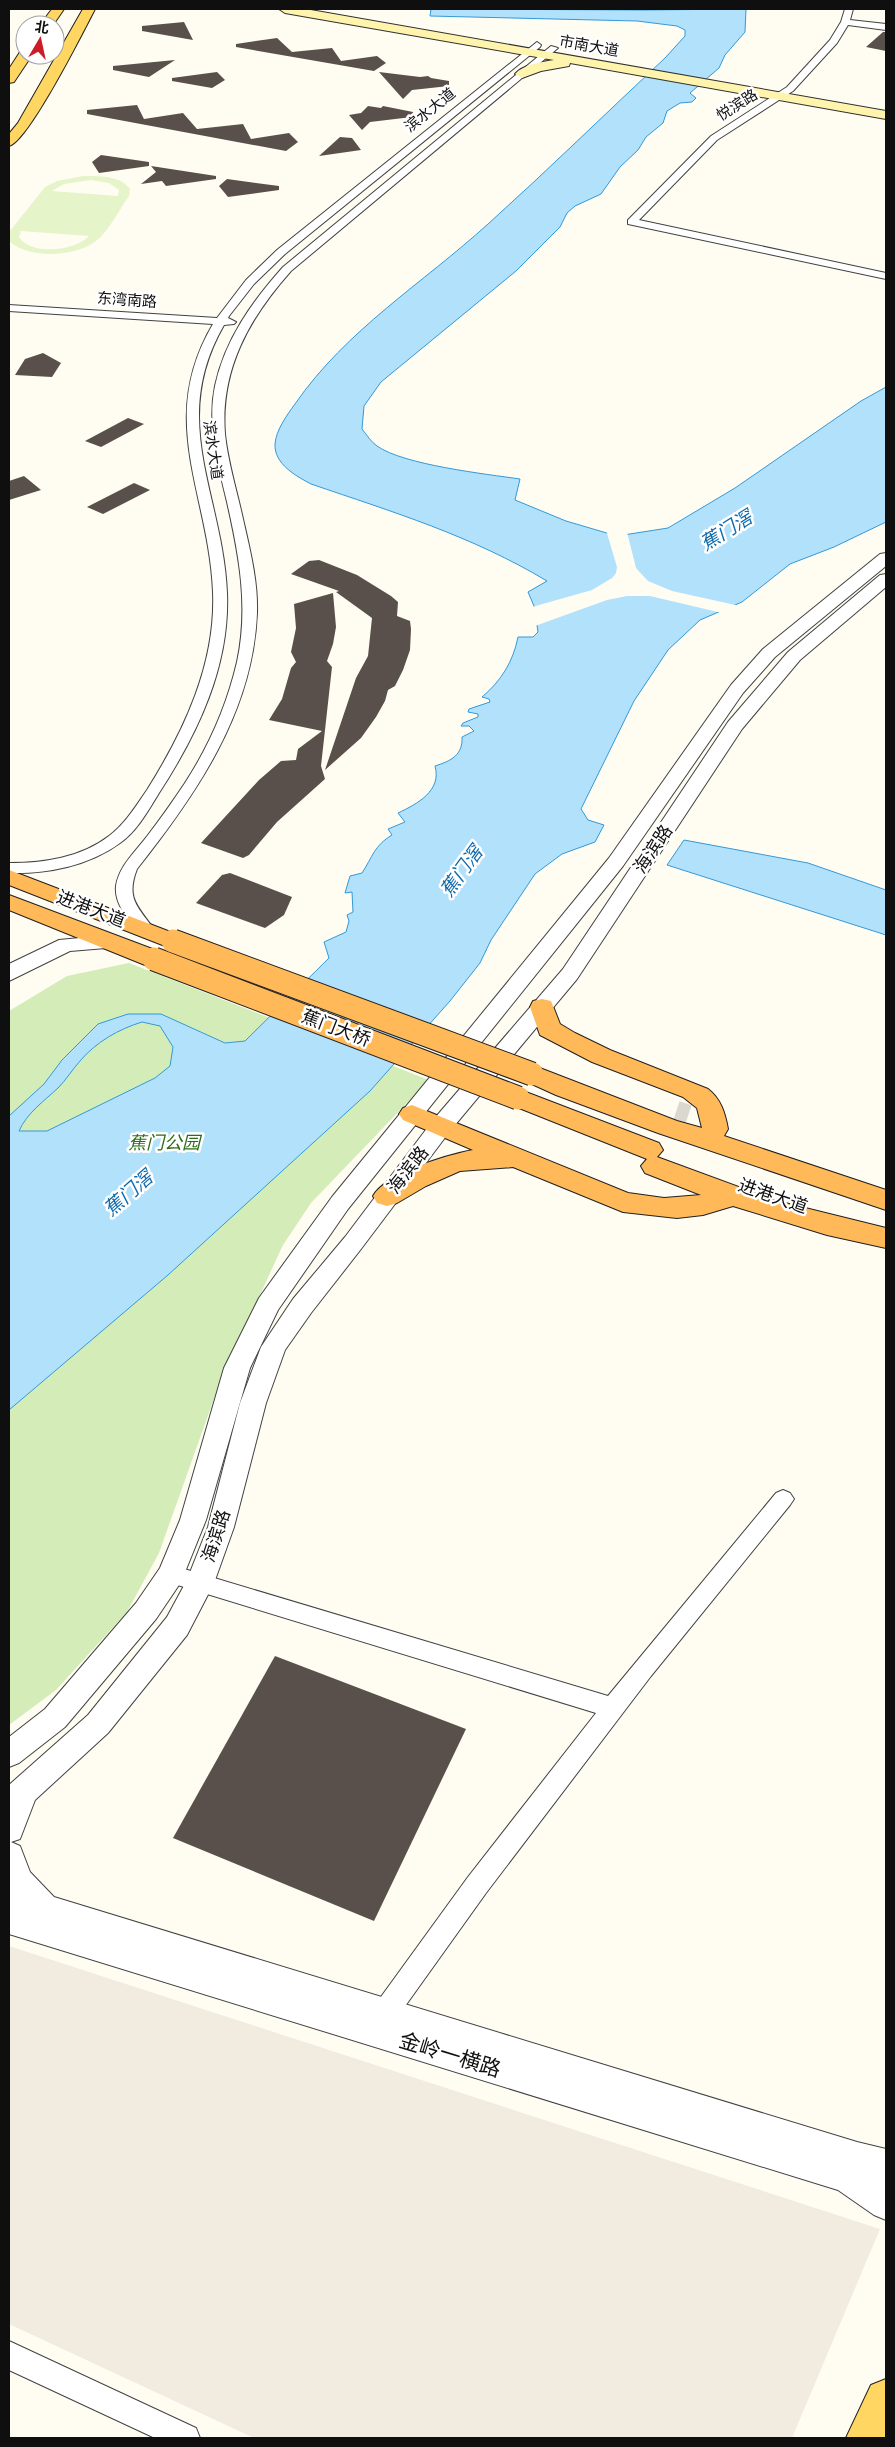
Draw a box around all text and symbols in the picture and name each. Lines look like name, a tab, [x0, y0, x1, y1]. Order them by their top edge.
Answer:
north arrow	[15, 15, 65, 65]
text: 北	[34, 17, 50, 37]
street label: 市南大道	[558, 31, 620, 60]
street label: 滨水大道	[400, 83, 459, 136]
street label: 悦滨路	[713, 85, 761, 125]
street label: 东湾南路	[96, 288, 158, 311]
street label: 滨水大道	[200, 419, 227, 481]
water label: 蕉门滘	[696, 504, 759, 555]
street label: 海滨路	[629, 820, 677, 878]
water label: 蕉门滘	[435, 839, 489, 901]
street label: 进港大道	[53, 886, 129, 932]
street label: 蕉门大桥	[298, 1005, 374, 1051]
park label: 蕉门公园	[128, 1132, 203, 1154]
street label: 海滨路	[383, 1142, 433, 1198]
water label: 蕉门滘	[99, 1164, 160, 1221]
street label: 进港大道	[735, 1174, 811, 1218]
street label: 海滨路	[197, 1507, 235, 1565]
street label: 金岭一横路	[396, 2027, 504, 2083]

